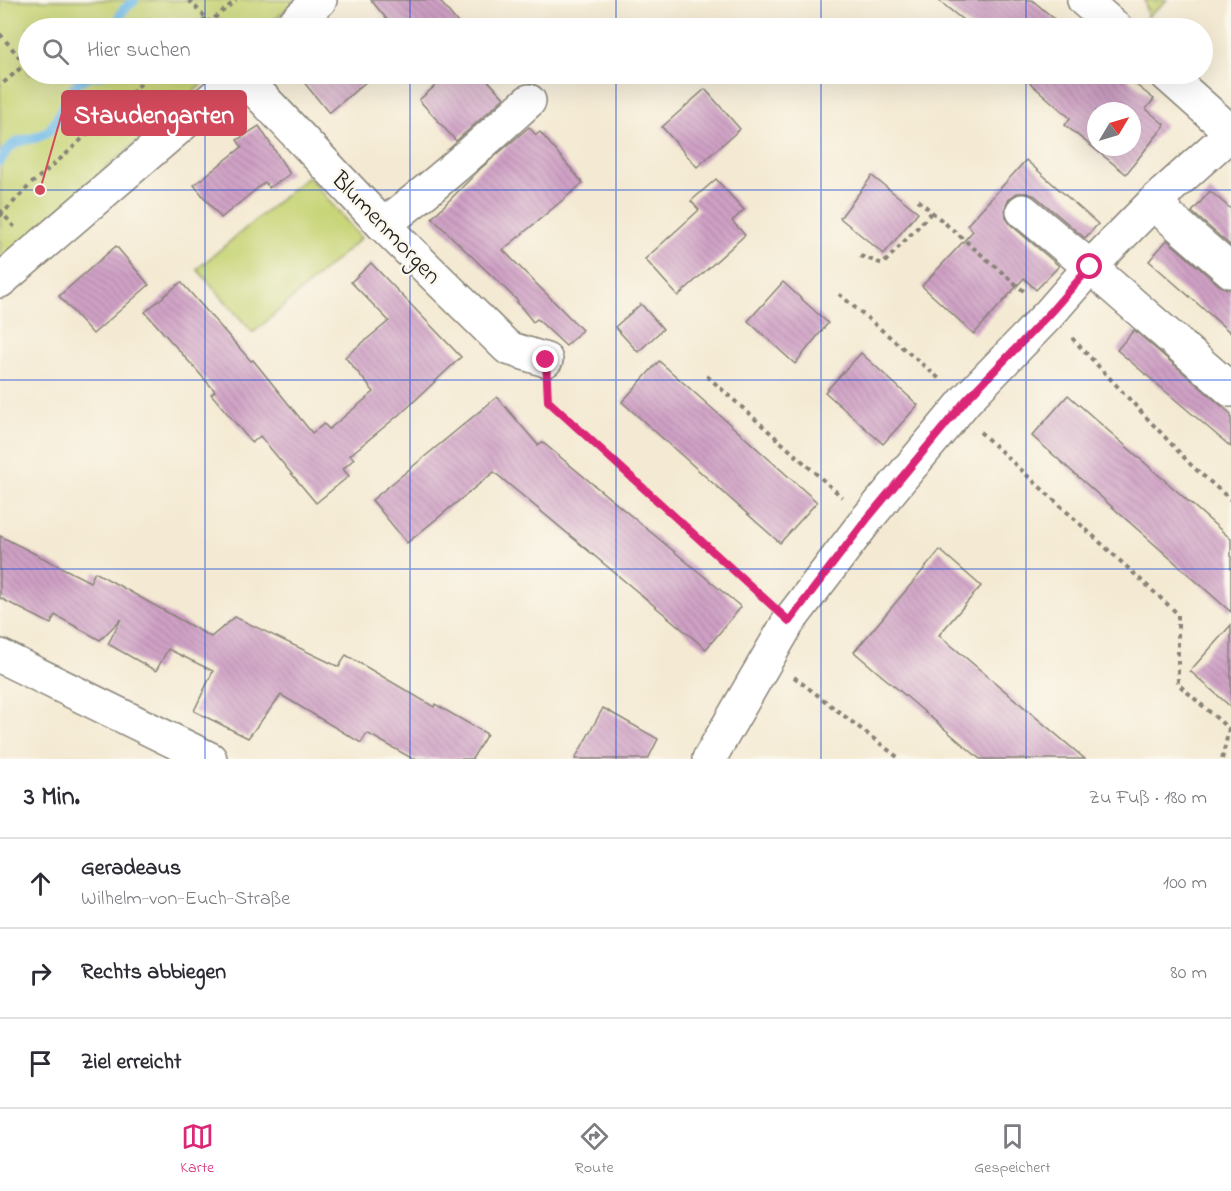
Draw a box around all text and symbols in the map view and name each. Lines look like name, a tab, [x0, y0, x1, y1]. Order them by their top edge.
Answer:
search box	[18, 18, 1213, 84]
icon: search	[39, 35, 72, 68]
text: Hier suchen	[87, 35, 191, 67]
callout: Staudengarten	[62, 91, 246, 135]
text: Staudengarten	[74, 98, 234, 137]
north arrow	[1087, 102, 1141, 156]
street label: Blumenmorgen	[321, 164, 448, 293]
route start	[1076, 253, 1102, 279]
route end	[532, 346, 558, 372]
text: 3 Min.	[24, 779, 80, 817]
text: Zu Fuß · 180 m	[1089, 784, 1207, 813]
text: Geradeaus	[81, 853, 181, 885]
icon: ahead	[24, 867, 57, 900]
text: 100 m	[1163, 869, 1207, 898]
text: Wilhelm-von-Euch-Straße	[81, 885, 290, 914]
icon: right	[24, 957, 57, 990]
text: Rechts abbiegen	[81, 957, 226, 989]
text: 80 m	[1170, 959, 1207, 988]
icon: arrive	[24, 1047, 57, 1080]
text: Ziel erreicht	[81, 1047, 181, 1079]
tab: Karte	[180, 1120, 214, 1180]
tab: Route	[575, 1120, 614, 1180]
tab: Gespeichert	[974, 1120, 1051, 1180]

